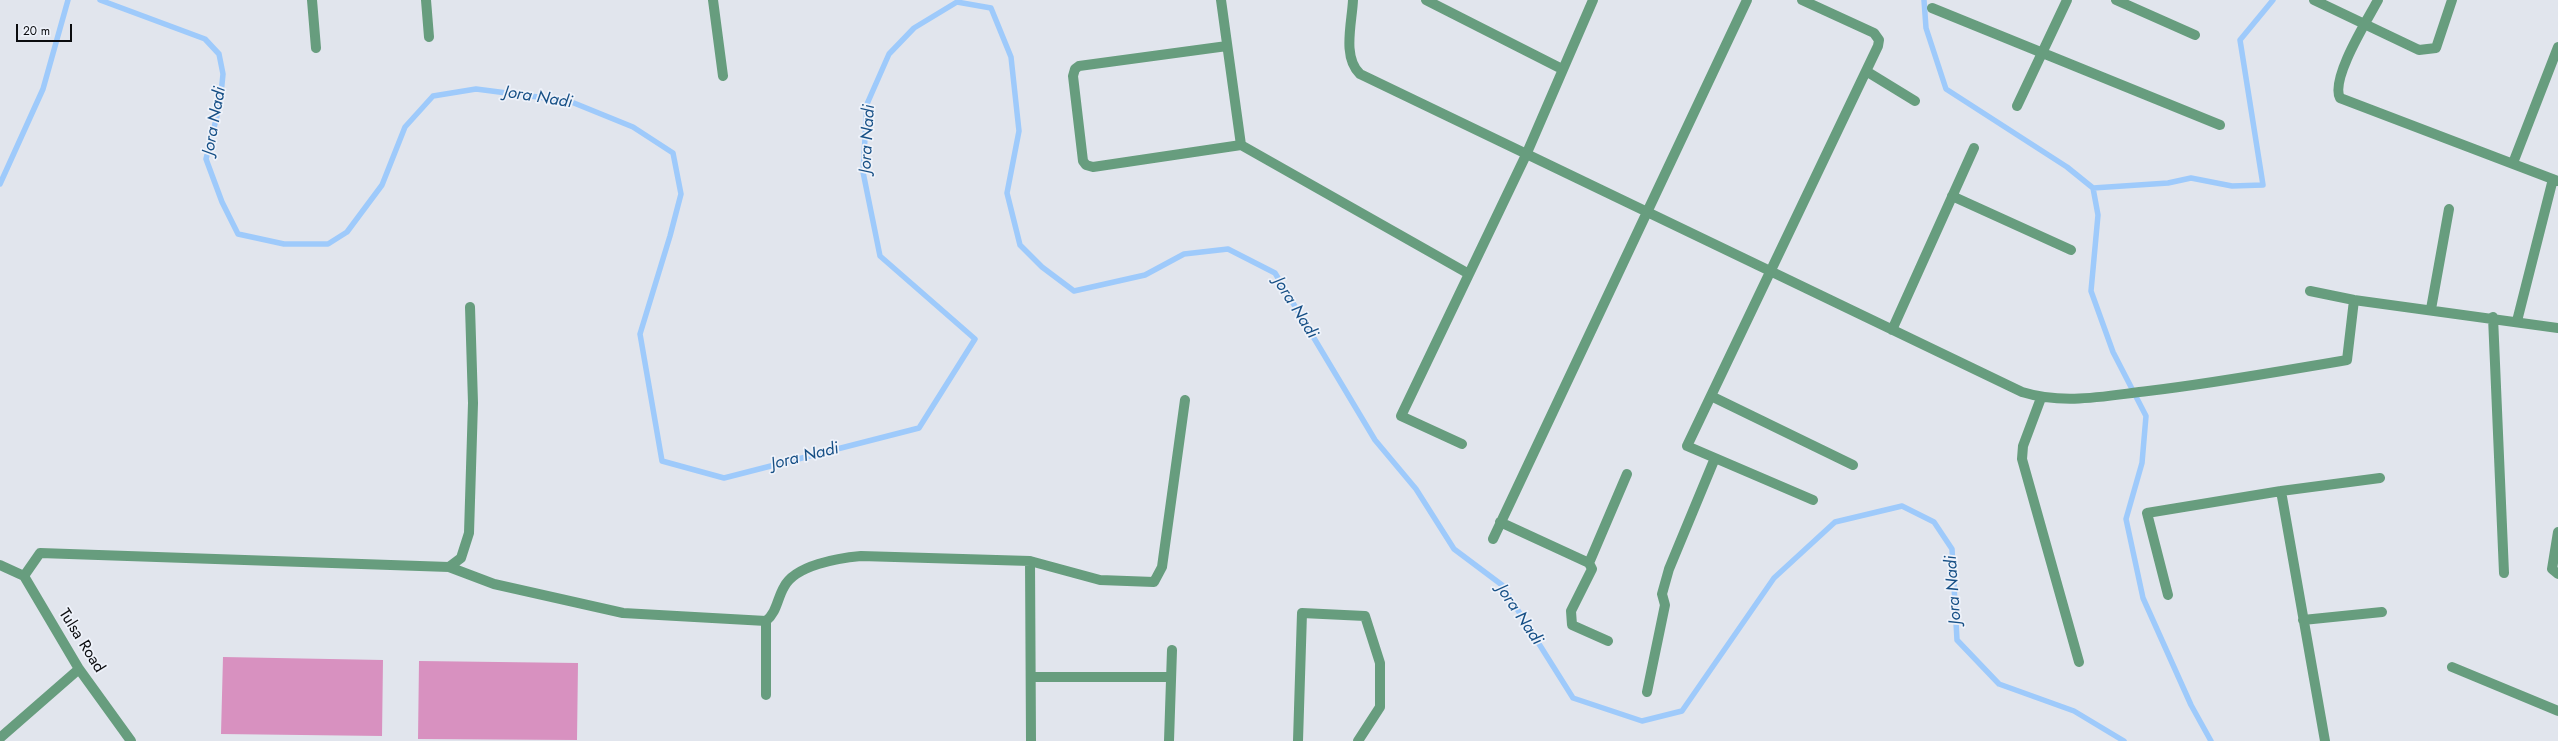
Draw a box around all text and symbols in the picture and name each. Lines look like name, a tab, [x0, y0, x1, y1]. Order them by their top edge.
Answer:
scale bar	[18, 16, 74, 42]
text: 20 m	[23, 22, 50, 40]
water label: Jora Nadi	[502, 83, 574, 113]
water label: Jora Nadi	[199, 85, 231, 157]
water label: Jora Nadi	[856, 104, 880, 174]
water label: Jora Nadi	[1268, 273, 1322, 343]
water label: Jora Nadi	[769, 439, 841, 475]
water label: Jora Nadi	[1941, 555, 1967, 625]
water label: Jora Nadi	[1491, 581, 1547, 649]
street label: Tulsa Road	[54, 606, 108, 676]

